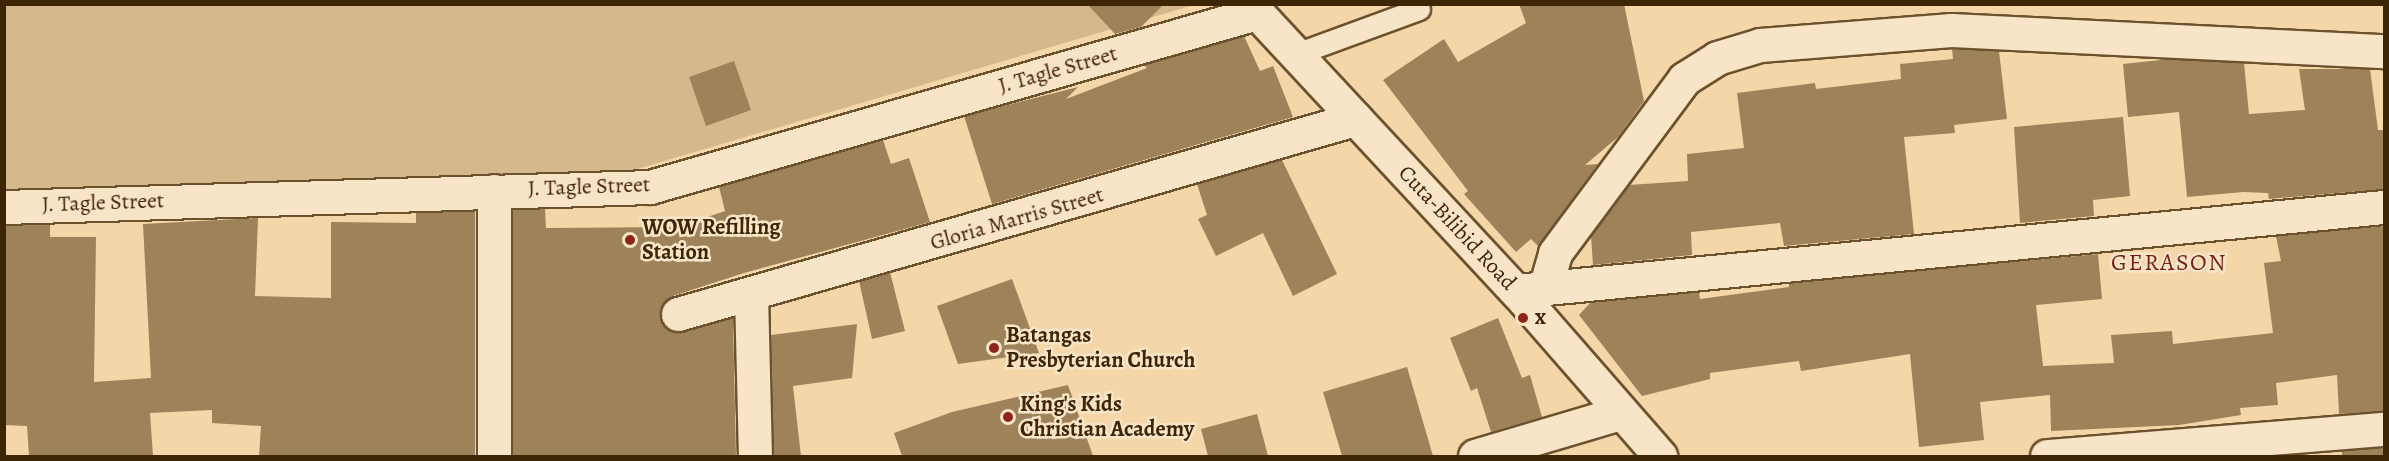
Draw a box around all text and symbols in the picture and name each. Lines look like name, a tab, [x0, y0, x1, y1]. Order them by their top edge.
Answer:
street label: J. Tagle Street	[995, 40, 1121, 100]
street label: Cuta-Bilibid Road	[1392, 160, 1522, 296]
street label: J. Tagle Street	[527, 172, 651, 202]
street label: Gloria Marris Street	[927, 182, 1107, 256]
street label: J. Tagle Street	[41, 188, 165, 218]
place label: WOW Refilling Station	[642, 214, 781, 266]
marker: WOW Refilling Station	[623, 233, 637, 247]
district label: GERASON	[2111, 249, 2227, 277]
place label: x	[1535, 305, 1546, 331]
marker: x	[1516, 311, 1530, 325]
place label: Batangas Presbyterian Church	[1006, 322, 1195, 374]
marker: Batangas Presbyterian Church	[987, 341, 1001, 355]
place label: King's Kids Christian Academy	[1020, 391, 1194, 442]
marker: King's Kids Christian Academy	[1001, 410, 1015, 424]

